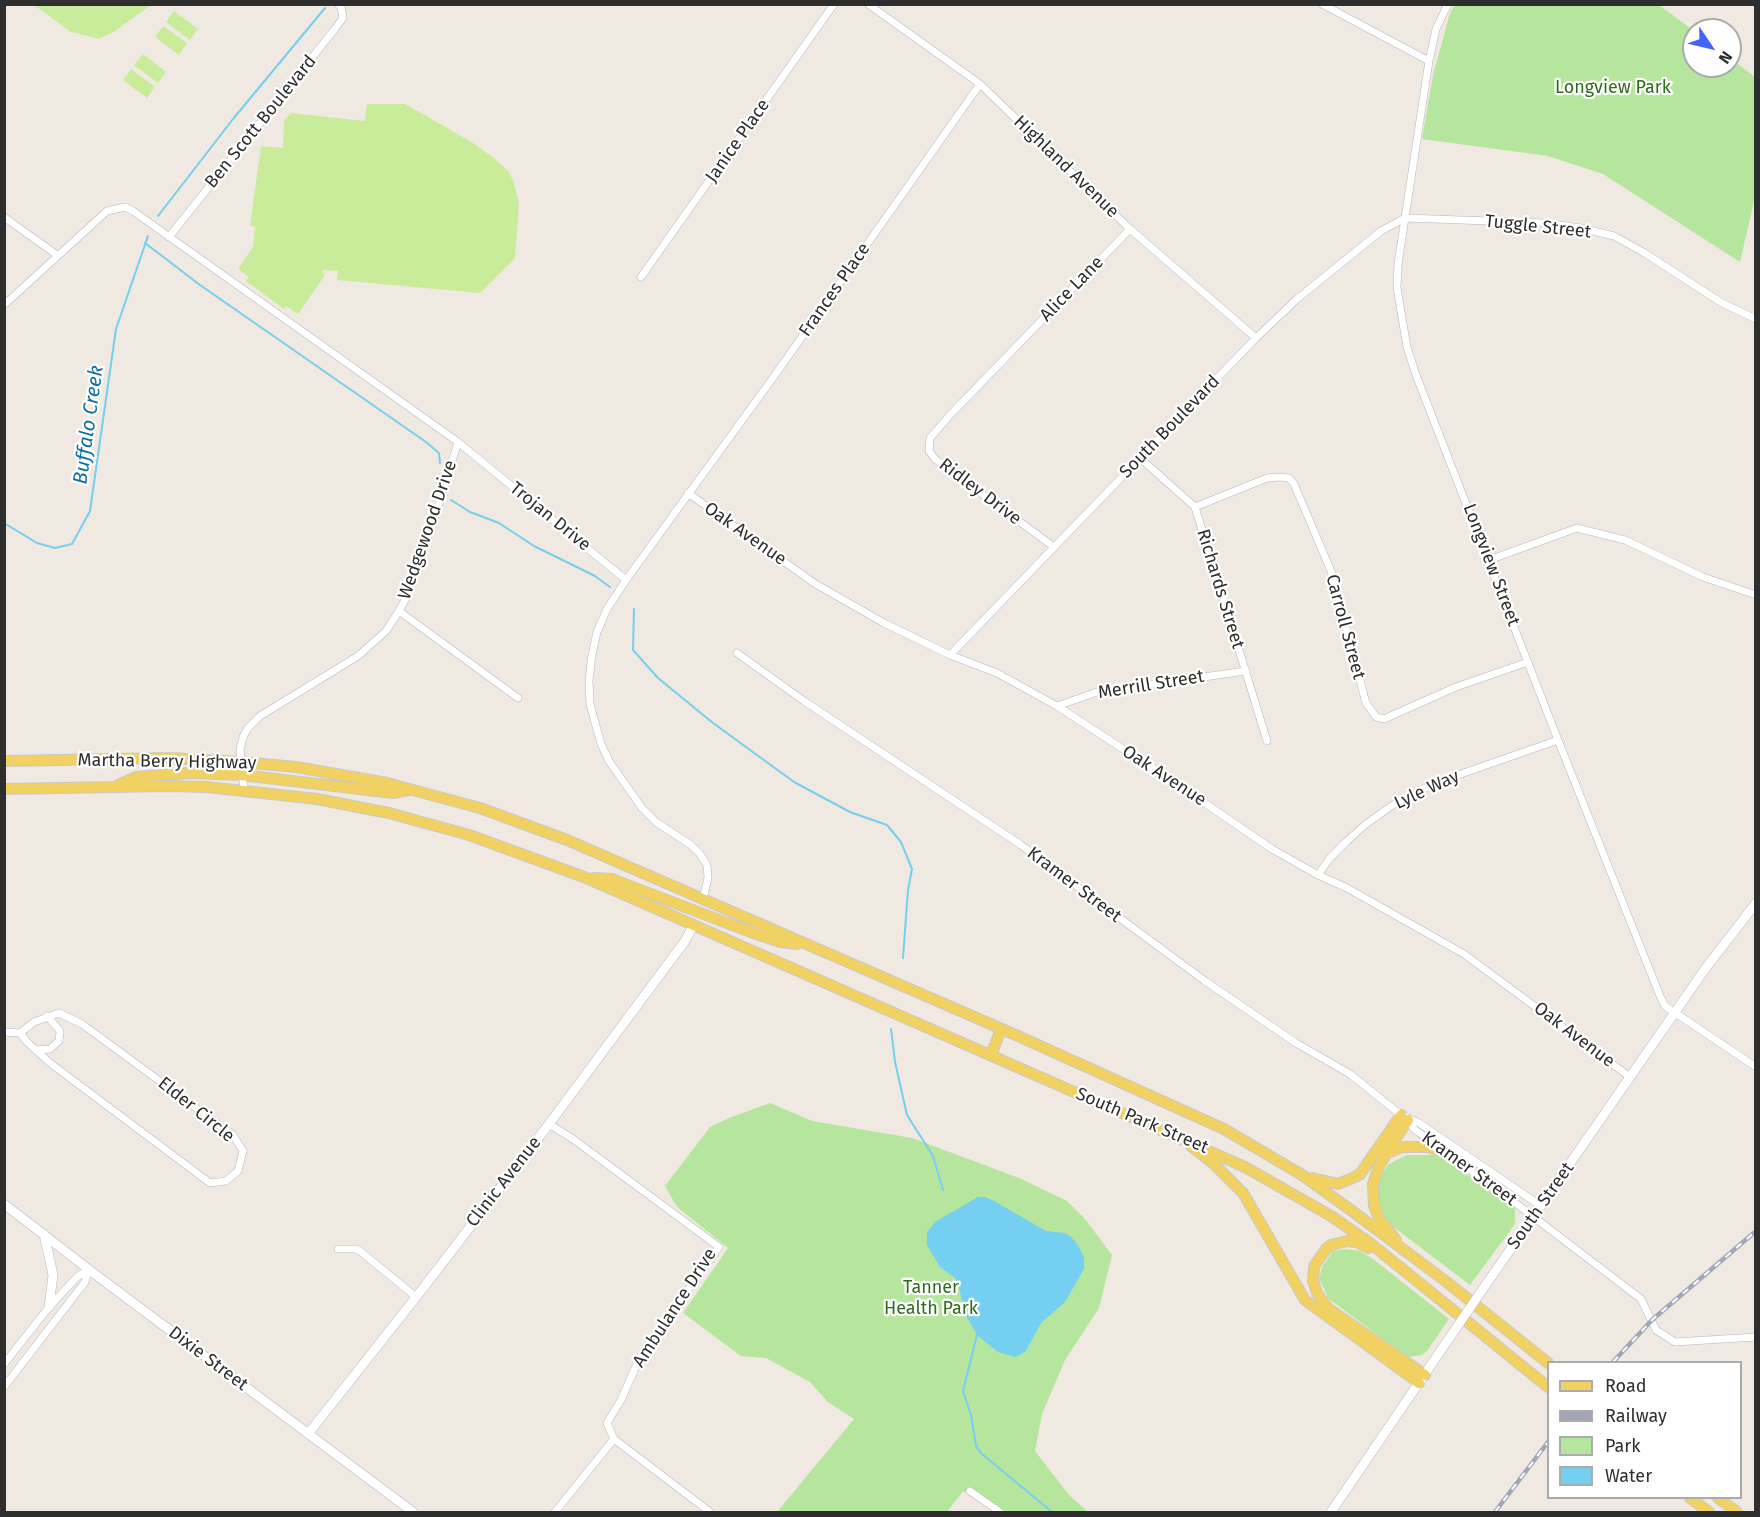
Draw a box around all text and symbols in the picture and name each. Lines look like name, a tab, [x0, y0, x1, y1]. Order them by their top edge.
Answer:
north arrow	[1682, 18, 1742, 78]
text: N	[1715, 48, 1736, 67]
street label: Ben Scott Boulevard	[201, 51, 321, 193]
park label: Longview Park	[1555, 77, 1671, 99]
street label: Janice Place	[701, 95, 775, 187]
street label: Highland Avenue	[1009, 111, 1123, 223]
street label: Tuggle Street	[1484, 211, 1592, 243]
street label: Frances Place	[795, 239, 875, 341]
street label: Alice Lane	[1036, 252, 1108, 326]
water label: Buffalo Creek	[69, 364, 109, 486]
street label: South Boulevard	[1115, 371, 1225, 483]
street label: Ridley Drive	[935, 454, 1025, 530]
street label: Wedgewood Drive	[394, 458, 462, 602]
street label: Trojan Drive	[505, 478, 595, 556]
street label: Oak Avenue	[700, 498, 790, 570]
street label: Longview Street	[1458, 501, 1524, 629]
street label: Richards Street	[1192, 527, 1248, 651]
street label: Carroll Street	[1321, 572, 1369, 682]
street label: Merrill Street	[1096, 666, 1206, 704]
street label: Oak Avenue	[1118, 741, 1210, 811]
street label: Martha Berry Highway	[77, 750, 257, 774]
street label: Lyle Way	[1391, 766, 1463, 814]
street label: Kramer Street	[1023, 843, 1125, 927]
street label: Oak Avenue	[1529, 998, 1619, 1072]
street label: Elder Circle	[153, 1073, 239, 1147]
street label: South Park Street	[1073, 1083, 1211, 1159]
street label: Kramer Street	[1417, 1127, 1521, 1211]
street label: Clinic Avenue	[462, 1132, 546, 1232]
street label: South Street	[1503, 1158, 1579, 1254]
street label: Ambulance Drive	[629, 1244, 721, 1372]
park label: Tanner Health Park	[884, 1277, 978, 1320]
street label: Dixie Street	[164, 1322, 252, 1396]
legend	[1547, 1361, 1742, 1499]
text: Road	[1605, 1375, 1647, 1397]
text: Railway	[1605, 1405, 1667, 1427]
text: Park	[1605, 1435, 1640, 1457]
text: Water	[1605, 1465, 1652, 1487]

